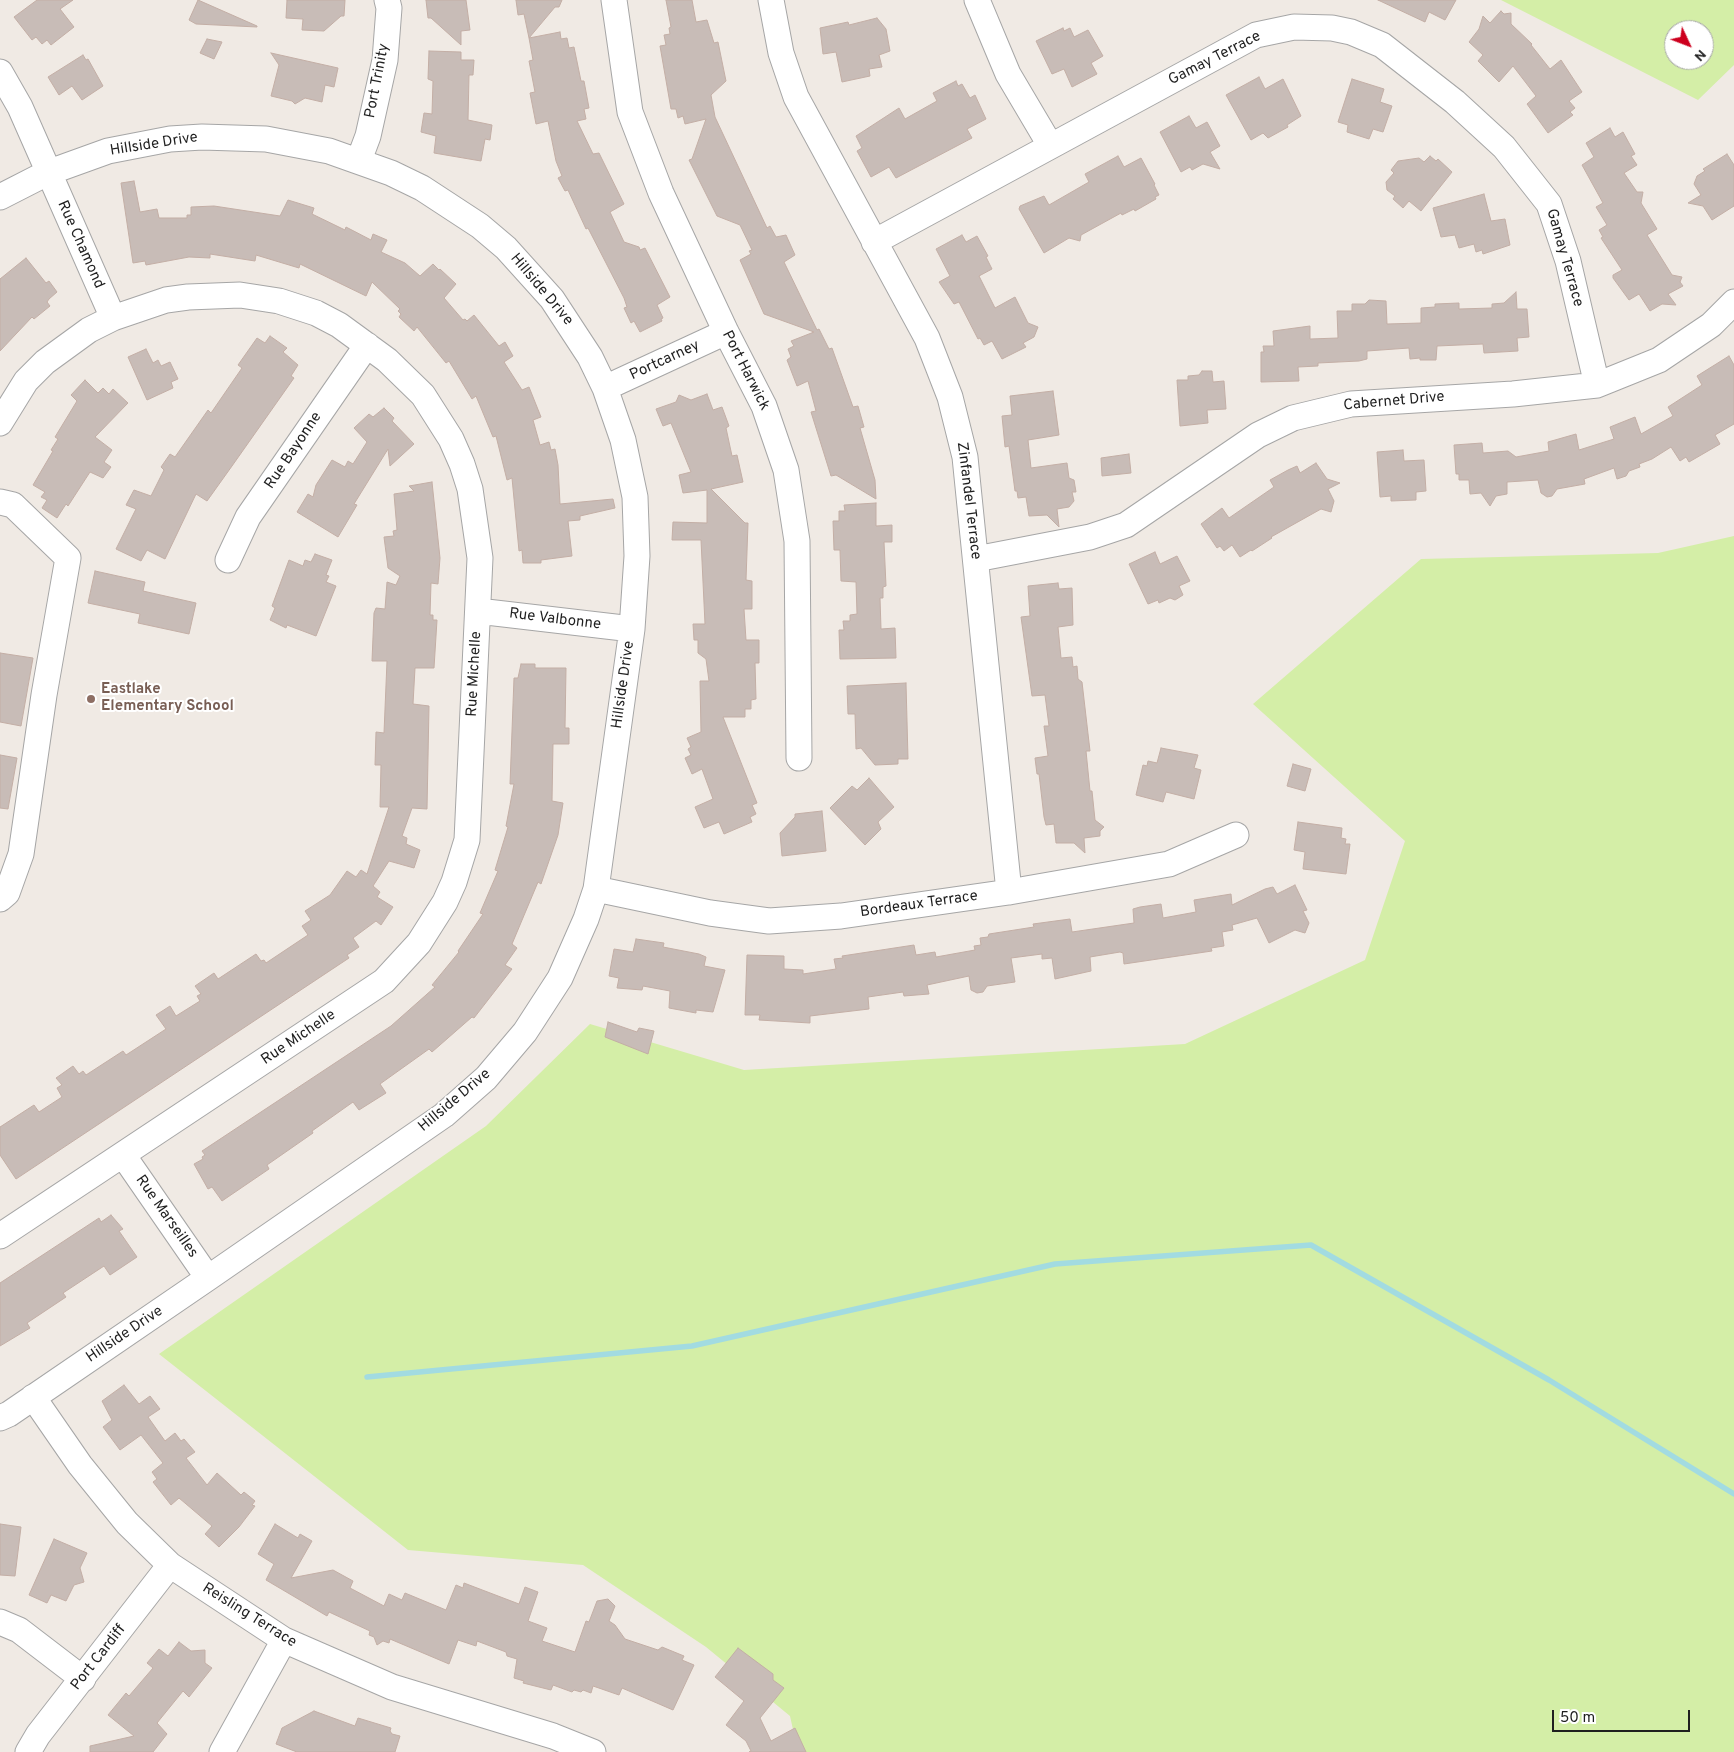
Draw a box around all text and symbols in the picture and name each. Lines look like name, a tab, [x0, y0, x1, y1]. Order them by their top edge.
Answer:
north arrow	[1664, 20, 1714, 70]
street label: Gamay Terrace	[1166, 28, 1264, 90]
street label: Port Trinity	[362, 42, 394, 120]
text: N	[1690, 45, 1709, 64]
street label: Hillside Drive	[109, 129, 199, 161]
street label: Rue Chamond	[53, 198, 107, 292]
street label: Gamay Terrace	[1541, 207, 1587, 309]
street label: Hillside Drive	[506, 250, 576, 330]
street label: Port Harwick	[717, 328, 773, 414]
street label: Portcarney	[627, 337, 703, 385]
street label: Cabernet Drive	[1343, 389, 1445, 415]
street label: Rue Bayonne	[262, 409, 326, 493]
street label: Zinfandel Terrace	[952, 441, 984, 561]
street label: Rue Valbonne	[508, 605, 602, 635]
street label: Rue Michelle	[464, 631, 486, 717]
street label: Hillside Drive	[609, 640, 639, 730]
place label: Eastlake Elementary School	[101, 681, 234, 716]
marker: Eastlake Elementary School	[85, 693, 97, 705]
street label: Bordeaux Terrace	[859, 888, 979, 922]
street label: Rue Michelle	[258, 1007, 340, 1069]
street label: Hillside Drive	[415, 1066, 495, 1136]
street label: Rue Marseilles	[131, 1172, 201, 1262]
street label: Hillside Drive	[83, 1303, 167, 1367]
street label: Reisling Terrace	[199, 1580, 299, 1652]
street label: Port Cardiff	[68, 1621, 130, 1695]
scale bar	[1554, 1700, 1692, 1732]
text: 50 m	[1560, 1709, 1595, 1728]

